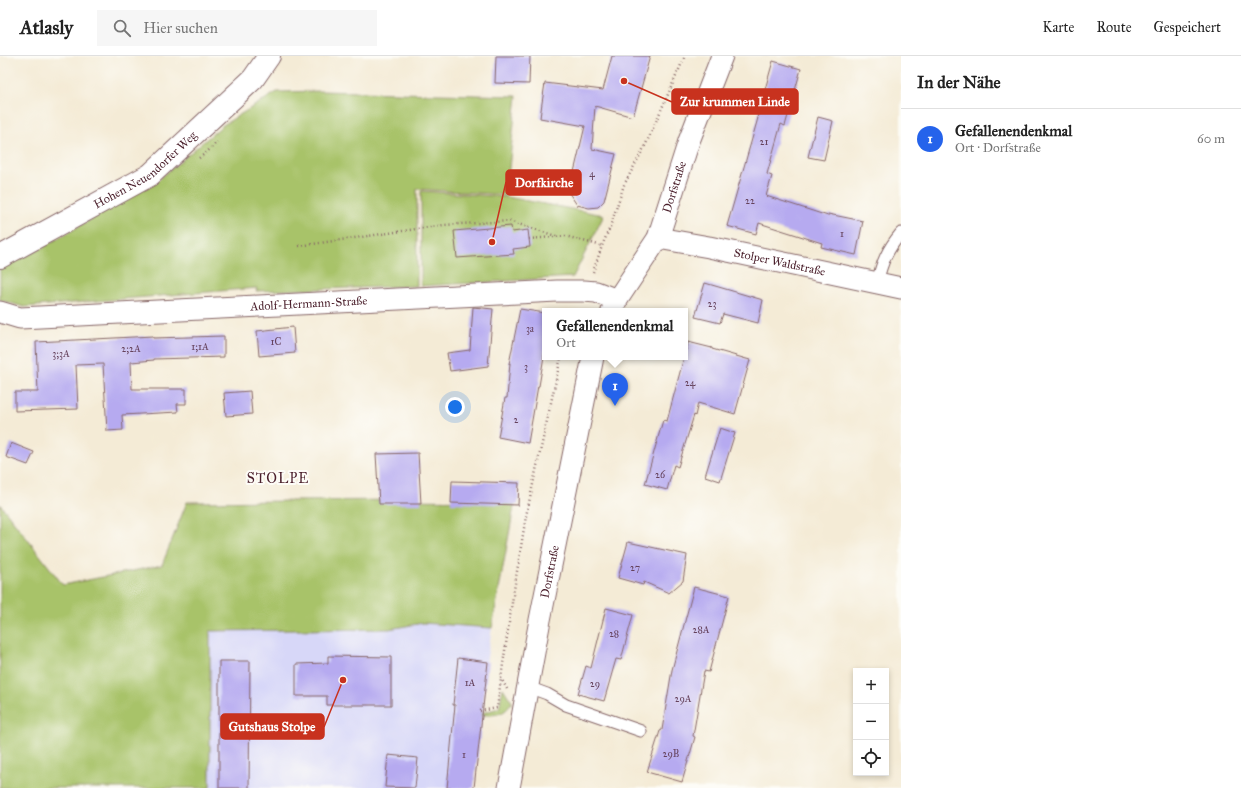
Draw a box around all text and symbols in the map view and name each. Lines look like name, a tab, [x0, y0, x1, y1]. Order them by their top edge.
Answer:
search box	[97, 10, 377, 46]
text: Atlasly	[20, 16, 73, 39]
icon: search	[111, 17, 133, 39]
text: Hier suchen	[143, 19, 218, 37]
text: Karte	[1042, 19, 1074, 36]
text: Route	[1096, 19, 1132, 36]
text: Gespeichert	[1154, 19, 1221, 36]
text: In der Nähe	[917, 72, 1001, 93]
callout: Zur krummen Linde	[672, 89, 798, 114]
text: Zur krummen Linde	[680, 94, 790, 110]
text: Gefallenendenkmal	[955, 122, 1072, 140]
street label: Hohen Neuendorfer Weg	[91, 128, 200, 211]
text: 1	[927, 131, 933, 147]
text: 60 m	[1197, 131, 1225, 147]
house number: 21	[760, 136, 768, 148]
text: Ort · Dorfstraße	[955, 140, 1041, 156]
street label: Dorfstraße	[659, 159, 689, 215]
house number: 4	[589, 168, 595, 180]
callout: Dorfkirche	[506, 170, 581, 195]
text: Dorfkirche	[515, 175, 574, 191]
house number: 22	[745, 195, 755, 207]
house number: 1	[840, 228, 844, 240]
street label: Stolper Waldstraße	[733, 246, 827, 279]
street label: Adolf-Hermann-Straße	[249, 294, 368, 313]
house number: 23	[708, 298, 716, 310]
popup	[542, 308, 688, 360]
text: Gefallenendenkmal	[556, 317, 674, 335]
house number: 3a	[526, 323, 535, 335]
text: Ort	[556, 335, 576, 351]
house number: 1C	[271, 336, 282, 348]
house number: 1;1A	[191, 341, 209, 353]
house number: 2;2A	[121, 343, 141, 355]
house number: 3;3A	[52, 348, 70, 360]
house number: 3	[524, 361, 528, 373]
pin: 1	[602, 373, 628, 406]
house number: 24	[685, 377, 696, 389]
your location	[445, 397, 465, 417]
house number: 2	[514, 414, 519, 426]
house number: 26	[655, 469, 666, 481]
district label: STOLPE	[247, 470, 309, 487]
street label: Dorfstraße	[538, 544, 562, 599]
house number: 27	[630, 562, 640, 574]
house number: 28A	[693, 624, 710, 636]
house number: 28	[609, 628, 619, 640]
map controls	[853, 668, 889, 776]
button: +	[853, 668, 889, 704]
house number: 1A	[465, 677, 476, 689]
house number: 29	[590, 678, 600, 690]
house number: 29A	[674, 693, 692, 705]
button: −	[853, 704, 889, 740]
callout: Gutshaus Stolpe	[221, 714, 324, 739]
text: Gutshaus Stolpe	[228, 719, 316, 735]
button: locate	[853, 740, 889, 776]
house number: 29B	[663, 748, 679, 760]
house number: 1	[462, 749, 466, 761]

